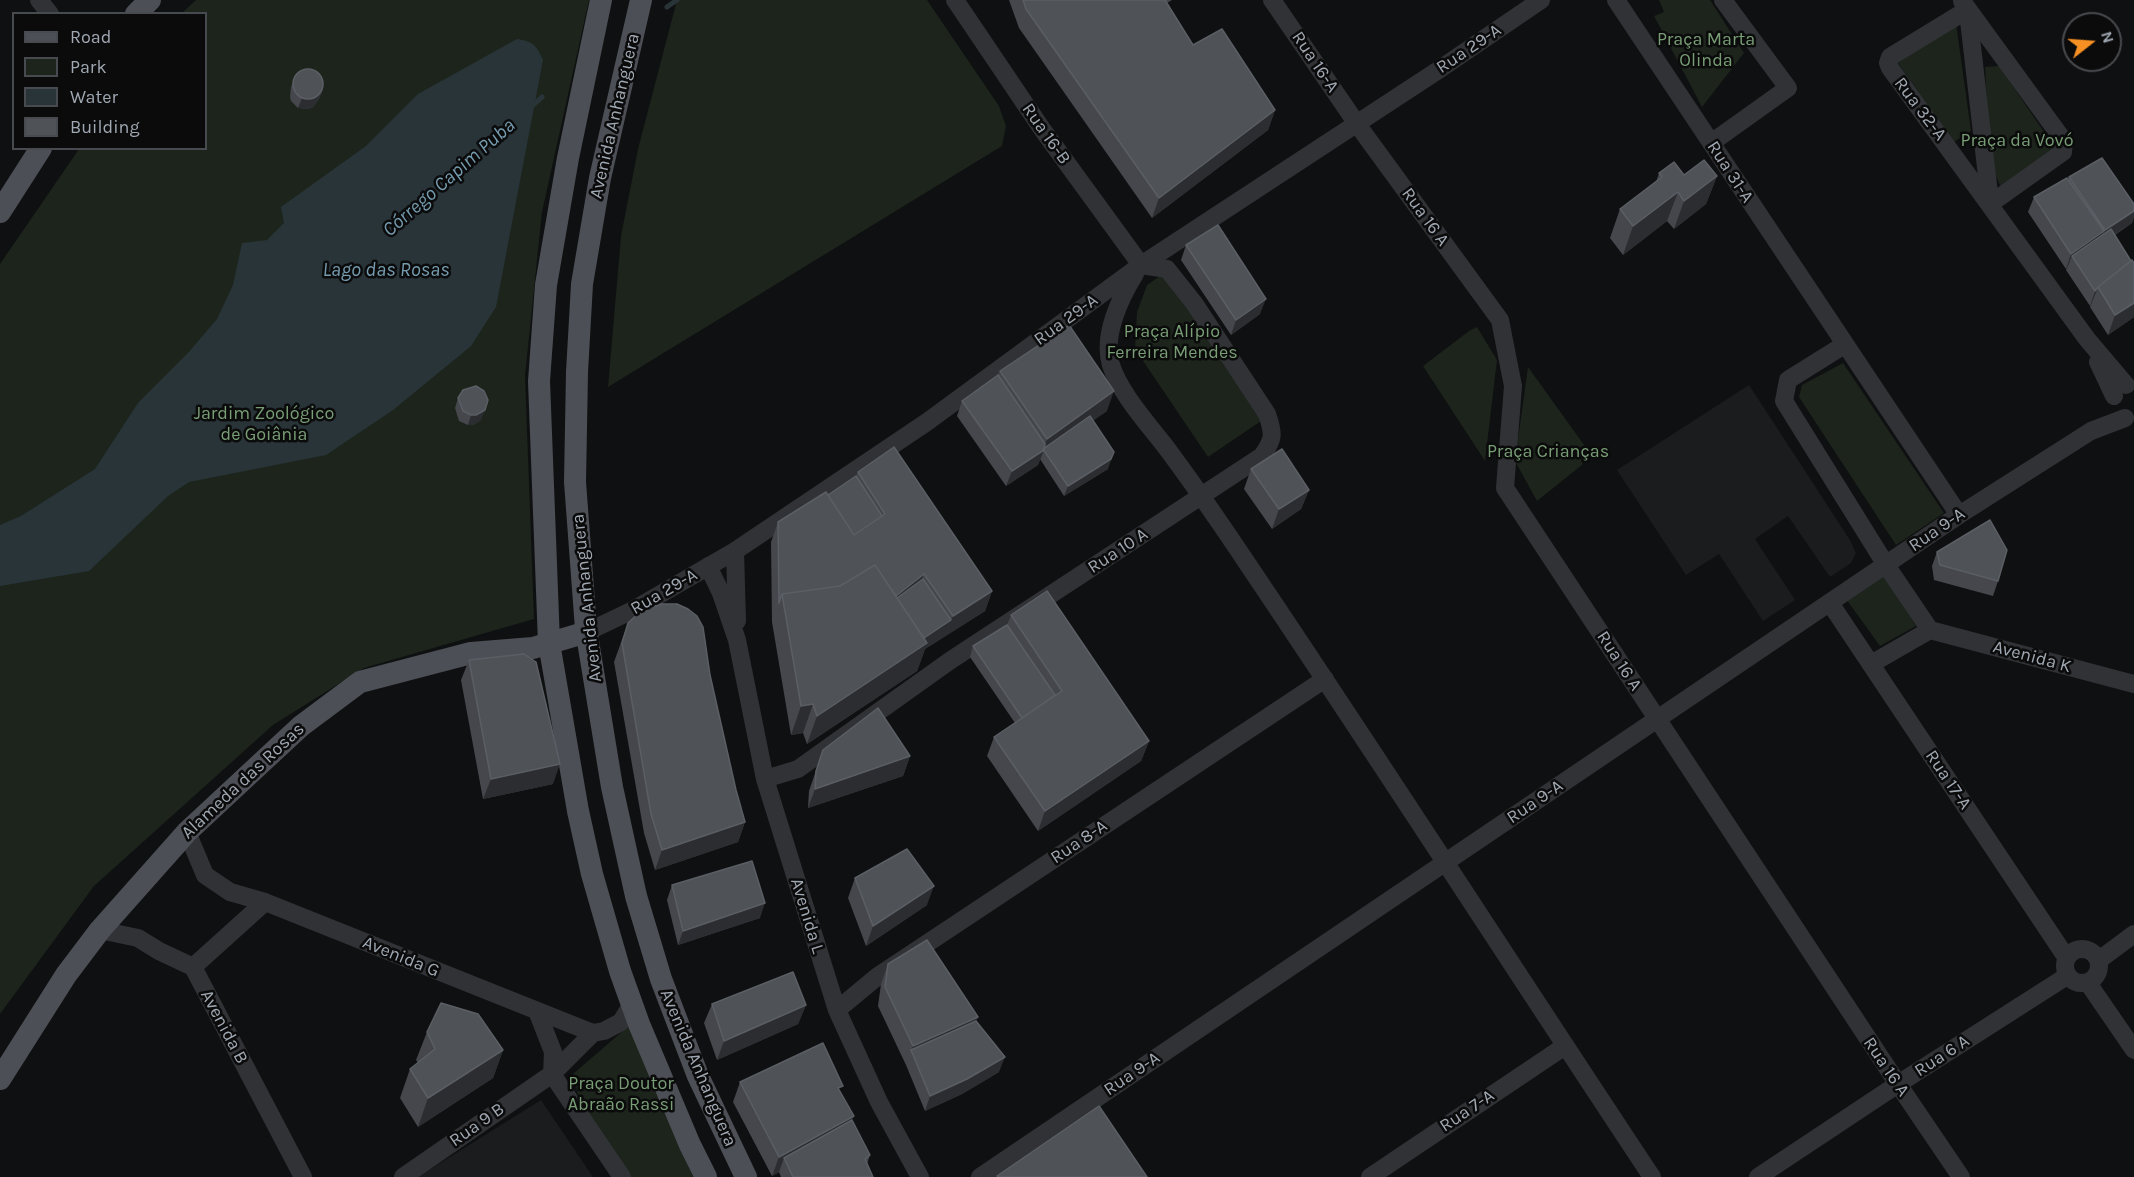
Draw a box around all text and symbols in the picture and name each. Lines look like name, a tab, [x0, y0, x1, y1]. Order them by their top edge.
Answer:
legend	[12, 12, 207, 150]
north arrow	[2062, 12, 2122, 72]
street label: Rua 29-A	[1432, 19, 1506, 79]
text: Road	[70, 26, 111, 48]
street label: Rua 16-A	[1287, 27, 1343, 97]
park label: Praça Marta Olinda	[1657, 29, 1755, 72]
text: N	[2097, 29, 2119, 45]
street label: Avenida Anhanguera	[585, 31, 645, 201]
text: Park	[70, 56, 107, 78]
street label: Rua 32-A	[1889, 73, 1951, 145]
text: Water	[70, 86, 118, 108]
street label: Rua 16-B	[1017, 99, 1075, 169]
water label: Córrego Capim Puba	[378, 114, 520, 242]
text: Building	[70, 116, 140, 138]
park label: Praça da Vovó	[1961, 130, 2073, 152]
street label: Rua 31-A	[1702, 137, 1758, 207]
street label: Rua 16 A	[1397, 184, 1453, 250]
water label: Lago das Rosas	[322, 258, 450, 282]
street label: Rua 29-A	[1030, 290, 1102, 350]
park label: Praça Alípio Ferreira Mendes	[1106, 321, 1238, 364]
park label: Jardim Zoológico de Goiânia	[194, 403, 334, 446]
park label: Praça Crianças	[1487, 441, 1609, 463]
street label: Rua 9-A	[1905, 503, 1969, 557]
street label: Avenida Anhanguera	[567, 513, 607, 683]
street label: Rua 10 A	[1084, 524, 1152, 578]
street label: Rua 29-A	[627, 564, 701, 620]
street label: Rua 16 A	[1592, 627, 1646, 695]
street label: Avenida K	[1990, 636, 2074, 678]
street label: Alameda das Rosas	[177, 718, 309, 844]
street label: Rua 17-A	[1920, 746, 1976, 814]
street label: Rua 9-A	[1503, 775, 1567, 829]
street label: Rua 8-A	[1047, 815, 1111, 869]
street label: Avenida L	[785, 876, 829, 956]
street label: Avenida G	[359, 932, 443, 982]
street label: Avenida B	[196, 986, 252, 1068]
street label: Avenida Anhanguera	[655, 986, 741, 1150]
street label: Rua 6 A	[1911, 1030, 1973, 1082]
street label: Rua 16 A	[1858, 1033, 1914, 1101]
street label: Rua 9-A	[1100, 1047, 1164, 1101]
park label: Praça Doutor Abraão Rassi	[568, 1073, 674, 1116]
street label: Rua 7-A	[1436, 1085, 1498, 1137]
street label: Rua 9 B	[445, 1098, 509, 1152]

